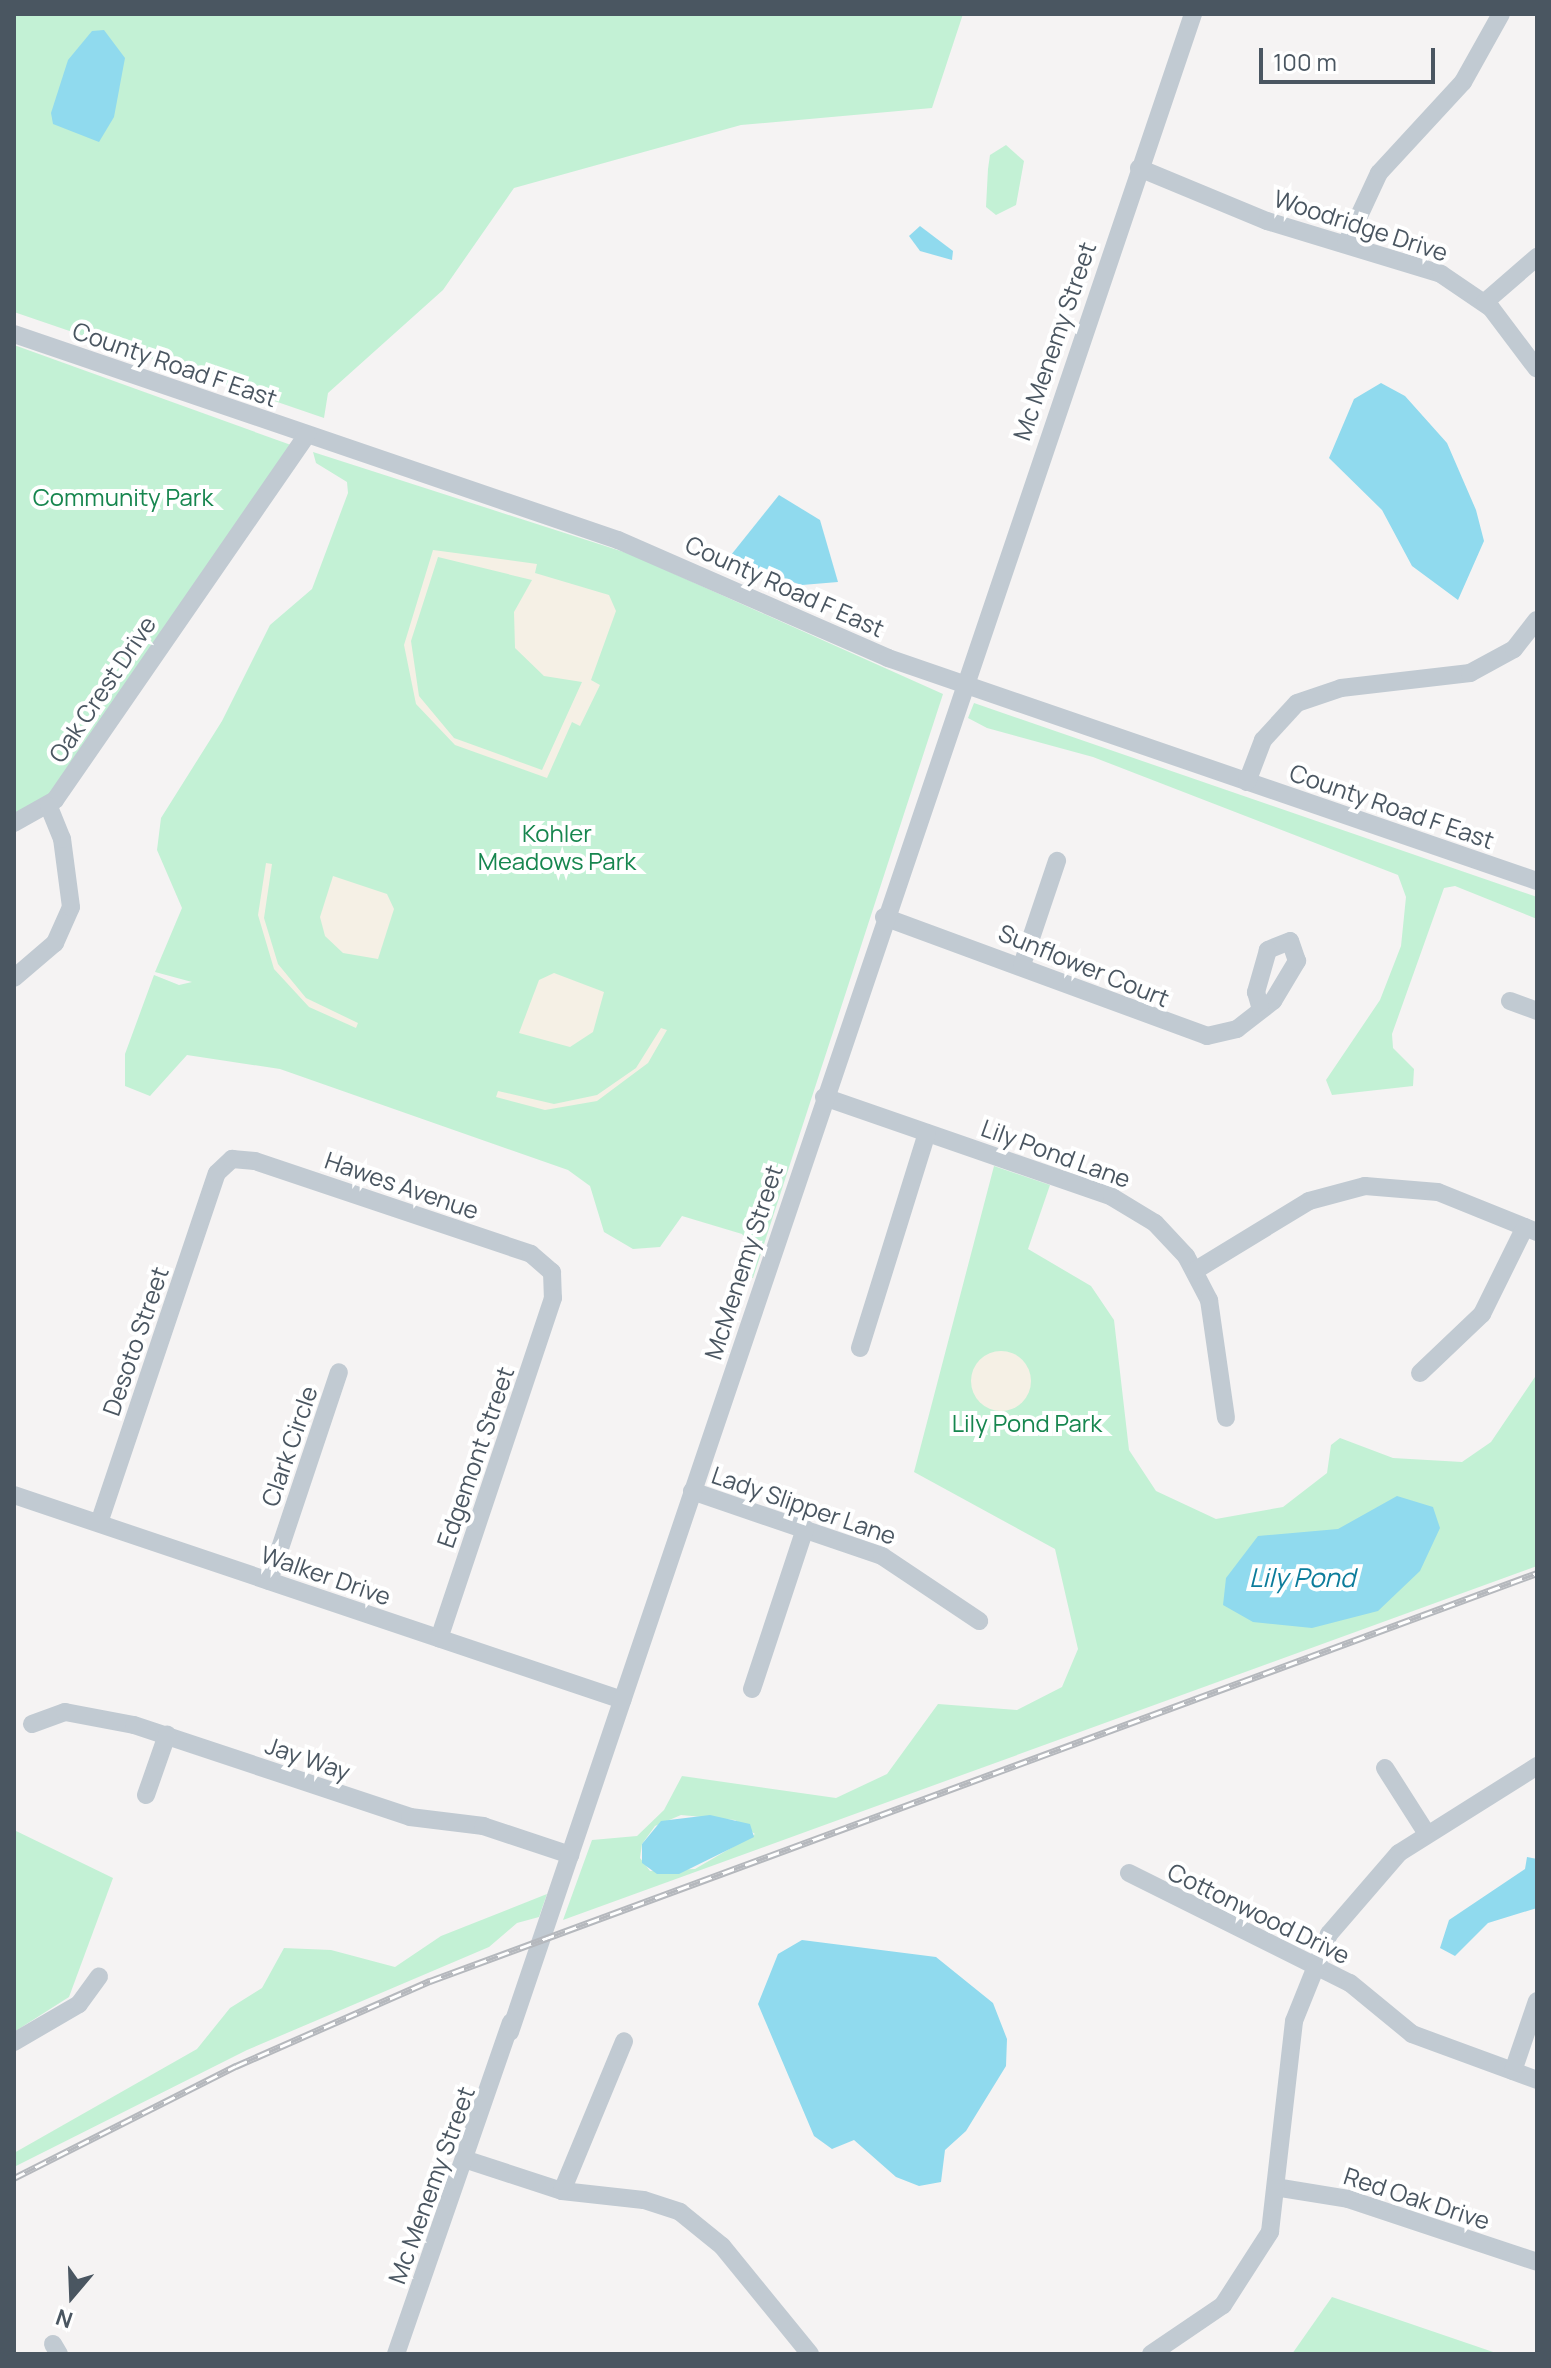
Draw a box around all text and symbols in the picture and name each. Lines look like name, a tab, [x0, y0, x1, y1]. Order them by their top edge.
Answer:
scale bar	[1263, 32, 1439, 82]
text: 100 m	[1273, 45, 1337, 78]
street label: Woodridge Drive	[1270, 183, 1452, 267]
street label: Mc Menemy Street	[1007, 238, 1101, 444]
street label: County Road F East	[69, 315, 281, 413]
park label: Community Park	[33, 483, 213, 511]
street label: County Road F East	[681, 529, 889, 643]
street label: Oak Crest Drive	[42, 610, 162, 768]
street label: County Road F East	[1286, 757, 1498, 855]
park label: Kohler Meadows Park	[478, 819, 636, 875]
street label: Sunflower Court	[995, 918, 1173, 1012]
street label: Lily Pond Lane	[978, 1113, 1134, 1193]
street label: Hawes Avenue	[321, 1145, 483, 1225]
street label: McMenemy Street	[698, 1161, 788, 1363]
street label: Desoto Street	[96, 1263, 174, 1419]
street label: Edgemont Street	[431, 1363, 519, 1551]
street label: Clark Circle	[255, 1382, 323, 1510]
park label: Lily Pond Park	[952, 1409, 1102, 1437]
street label: Lady Slipper Lane	[708, 1460, 900, 1550]
street label: Walker Drive	[257, 1539, 395, 1611]
water label: Lily Pond	[1249, 1562, 1355, 1594]
street label: Jay Way	[262, 1730, 354, 1786]
street label: Cottonwood Drive	[1163, 1856, 1355, 1970]
street label: Mc Menemy Street	[382, 2082, 480, 2288]
street label: Red Oak Drive	[1340, 2161, 1494, 2235]
north arrow	[32, 2256, 112, 2336]
text: N	[52, 2302, 77, 2335]

